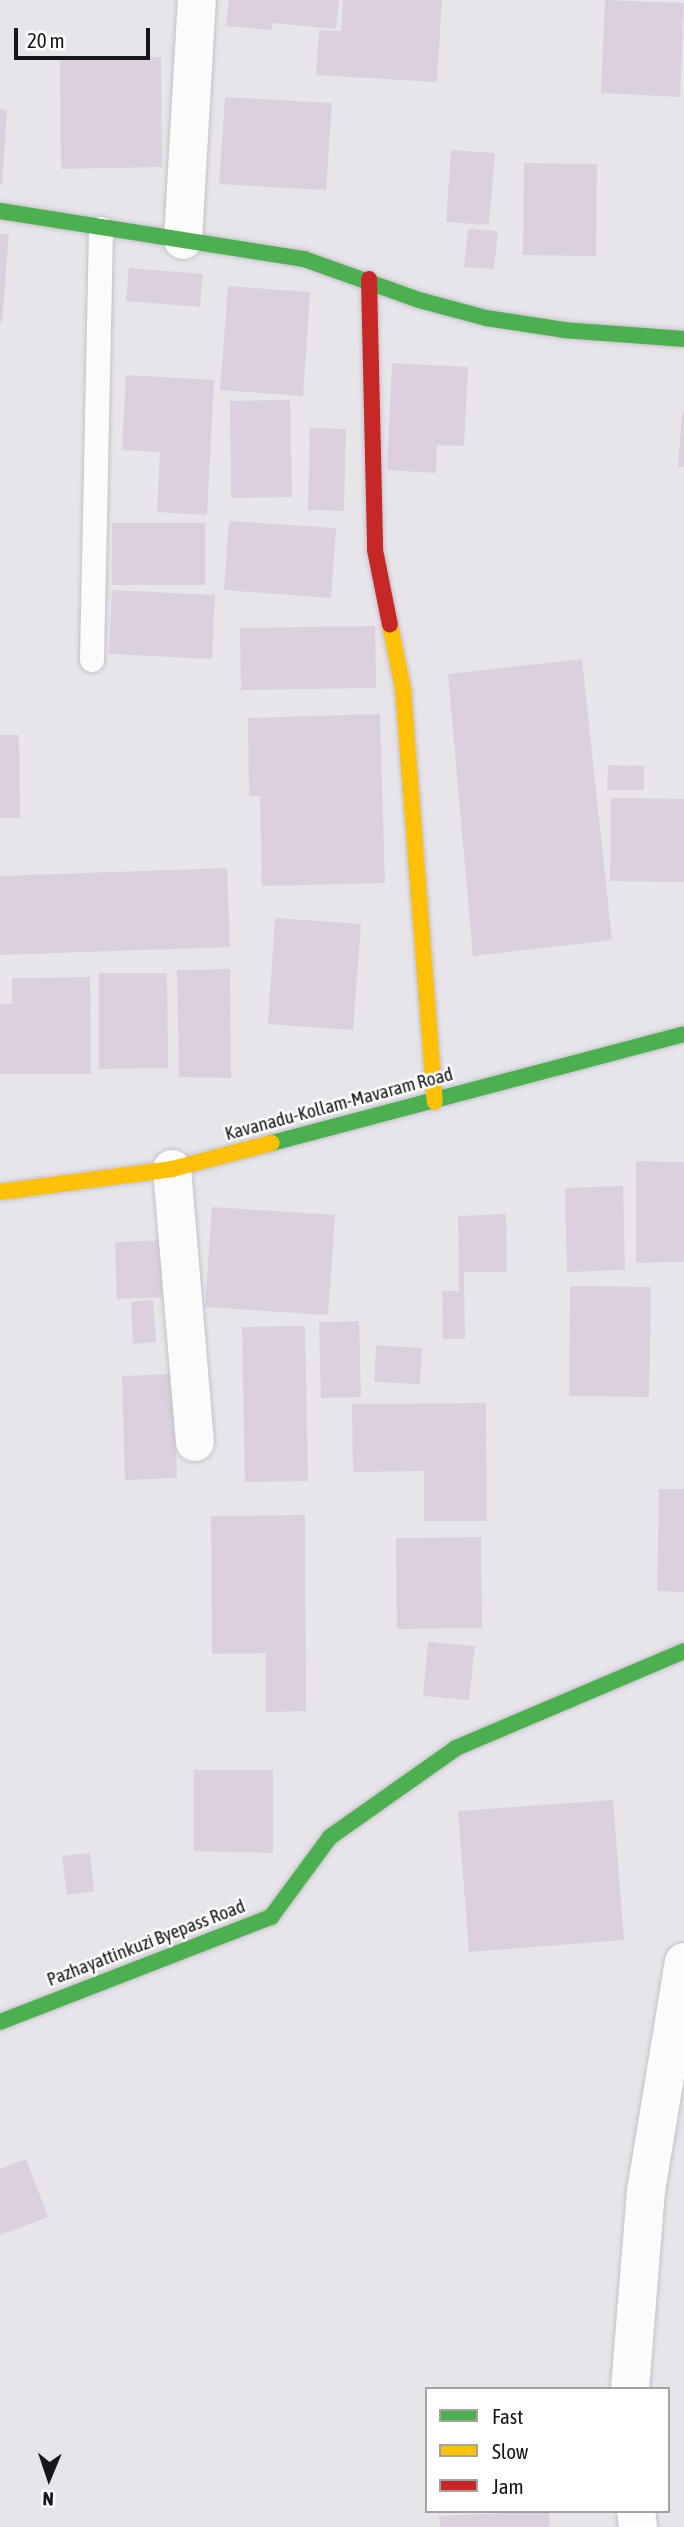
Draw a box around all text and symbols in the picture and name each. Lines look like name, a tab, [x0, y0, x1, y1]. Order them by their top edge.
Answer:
scale bar	[18, 14, 154, 58]
text: 20 m	[27, 28, 65, 52]
street label: Kavanadu-Kollam-Mavaram Road	[223, 1063, 455, 1145]
street label: Pazhayattinkuzi Byepass Road	[44, 1895, 248, 1991]
legend	[425, 2387, 670, 2513]
text: Fast	[492, 2404, 523, 2428]
text: Slow	[492, 2439, 528, 2463]
north arrow	[14, 2443, 84, 2513]
text: Jam	[492, 2474, 524, 2498]
text: N	[42, 2488, 54, 2510]

